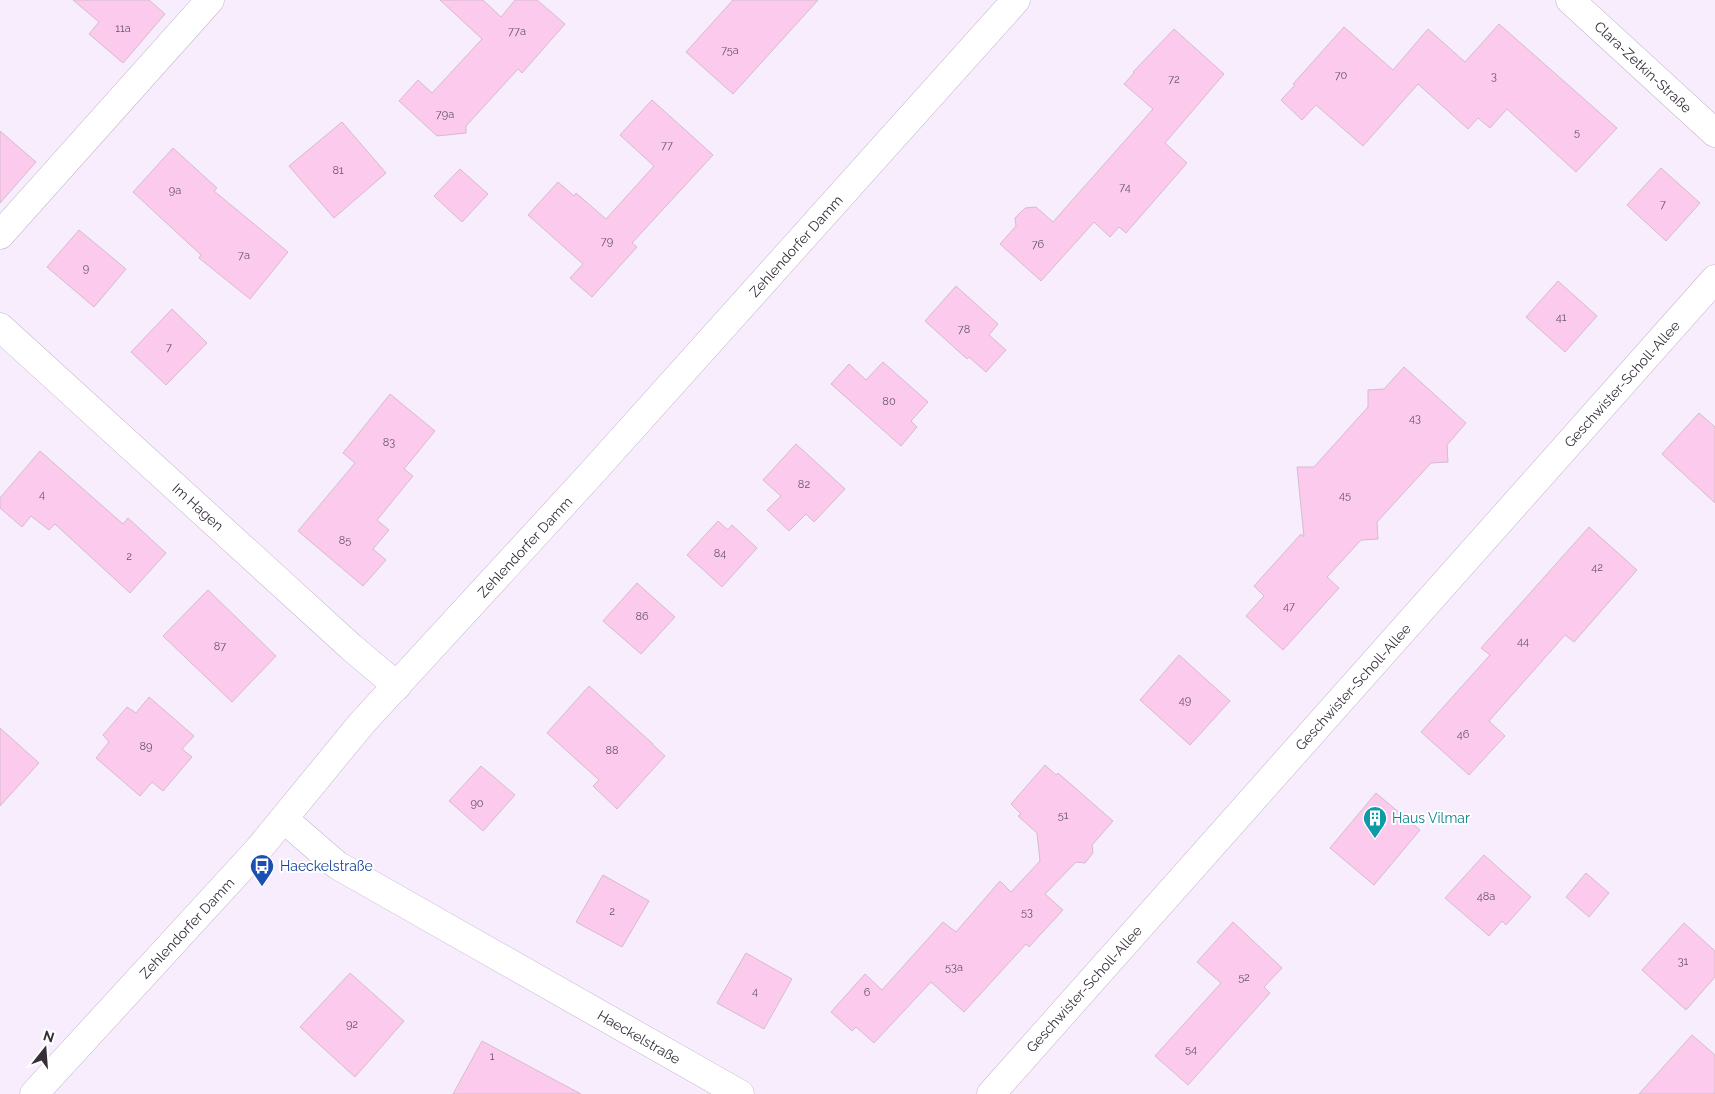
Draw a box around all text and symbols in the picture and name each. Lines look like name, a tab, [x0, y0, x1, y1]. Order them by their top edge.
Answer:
street label: Clara-Zetkin-Straße	[1591, 18, 1695, 116]
house number: 11a	[115, 22, 131, 35]
house number: 77a	[508, 25, 526, 38]
house number: 75a	[721, 44, 739, 57]
house number: 70	[1335, 69, 1348, 82]
house number: 3	[1491, 70, 1497, 83]
house number: 72	[1168, 73, 1180, 86]
house number: 79a	[436, 108, 454, 121]
house number: 5	[1574, 126, 1580, 139]
house number: 77	[661, 139, 673, 152]
house number: 81	[332, 164, 344, 177]
house number: 74	[1119, 181, 1131, 194]
house number: 9a	[169, 184, 181, 197]
street label: Zehlendorfer Damm	[746, 192, 846, 300]
house number: 7	[1660, 198, 1666, 211]
house number: 79	[601, 235, 613, 248]
house number: 76	[1032, 238, 1045, 251]
house number: 7a	[238, 249, 250, 262]
house number: 9	[83, 262, 89, 275]
house number: 41	[1556, 311, 1567, 324]
street label: Geschwister-Scholl-Allee	[1561, 318, 1683, 450]
house number: 78	[958, 323, 970, 336]
house number: 7	[166, 341, 172, 354]
house number: 80	[882, 395, 896, 408]
house number: 43	[1409, 412, 1421, 425]
house number: 83	[383, 436, 395, 449]
house number: 82	[798, 478, 810, 491]
street label: Im Hagen	[169, 480, 227, 534]
house number: 4	[39, 488, 45, 501]
house number: 45	[1339, 489, 1351, 502]
street label: Zehlendorfer Damm	[474, 494, 576, 600]
house number: 85	[339, 534, 351, 547]
house number: 84	[714, 547, 726, 560]
house number: 2	[126, 550, 132, 563]
house number: 42	[1591, 561, 1603, 574]
house number: 47	[1283, 600, 1295, 613]
house number: 86	[635, 610, 649, 623]
street label: Geschwister-Scholl-Allee	[1292, 621, 1414, 753]
house number: 44	[1517, 635, 1529, 648]
house number: 87	[214, 640, 226, 653]
house number: 49	[1179, 694, 1191, 707]
house number: 46	[1457, 728, 1470, 741]
house number: 89	[140, 740, 152, 753]
house number: 88	[605, 744, 619, 757]
house number: 90	[470, 797, 484, 810]
building icon: Haus Vilmar	[1362, 805, 1388, 839]
house number: 51	[1058, 809, 1069, 822]
place label: Haus Vilmar	[1392, 810, 1470, 826]
bus stop icon: Haeckelstraße	[249, 853, 275, 887]
place label: Haeckelstraße	[280, 858, 373, 874]
street label: Zehlendorfer Damm	[136, 875, 238, 981]
house number: 48a	[1477, 890, 1495, 903]
house number: 2	[609, 905, 615, 918]
house number: 53	[1021, 906, 1033, 919]
street label: Geschwister-Scholl-Allee	[1023, 923, 1145, 1055]
house number: 31	[1678, 955, 1689, 968]
house number: 53a	[945, 961, 963, 974]
house number: 52	[1238, 971, 1250, 984]
house number: 4	[752, 985, 758, 998]
house number: 6	[864, 986, 871, 999]
street label: Haeckelstraße	[595, 1007, 683, 1067]
house number: 92	[346, 1018, 358, 1031]
north arrow	[20, 1024, 70, 1074]
text: N	[41, 1027, 56, 1046]
house number: 54	[1185, 1043, 1197, 1056]
house number: 1	[490, 1050, 495, 1063]

